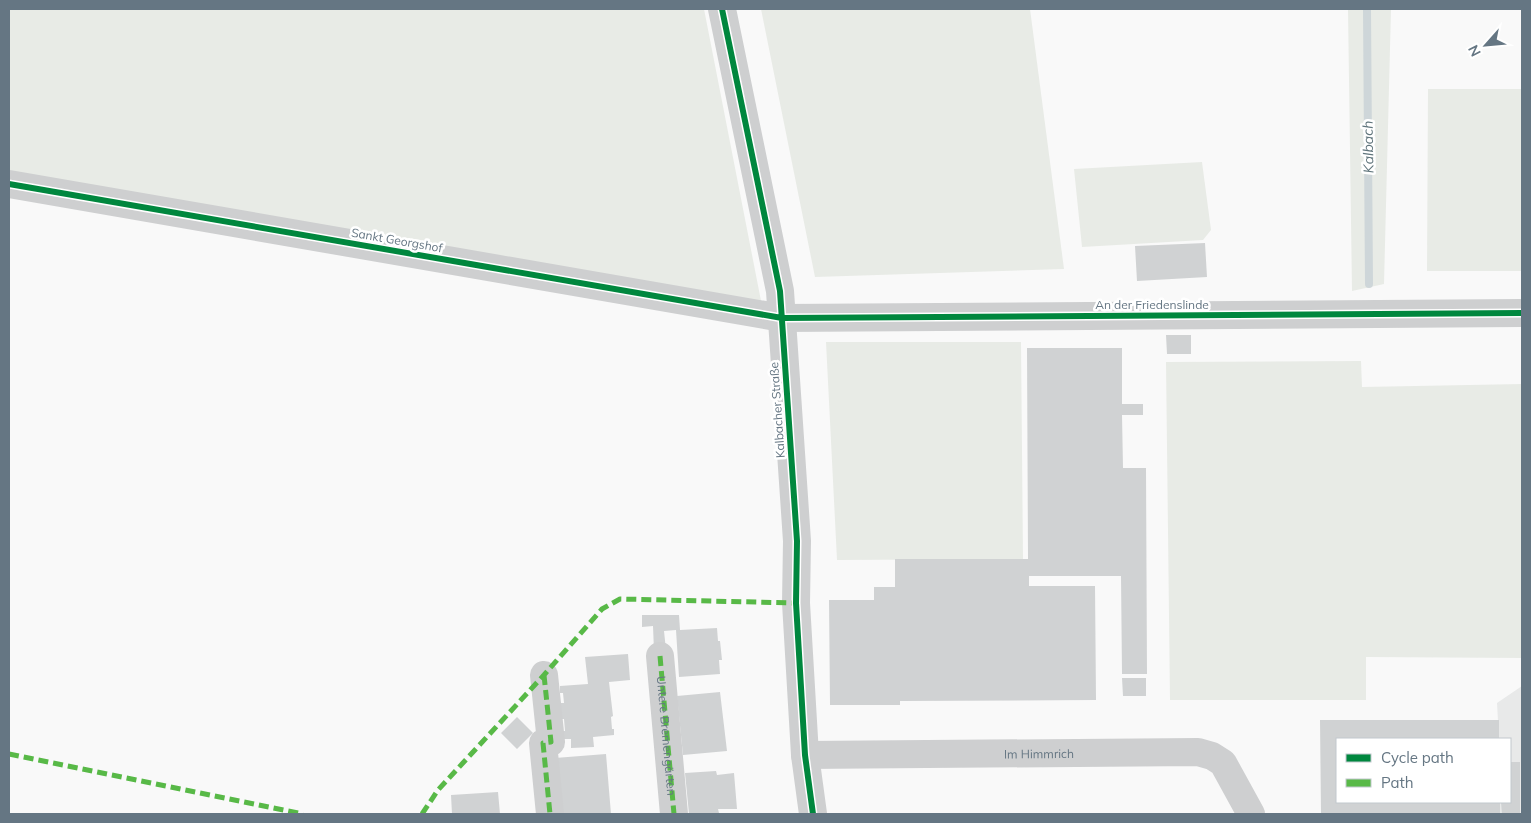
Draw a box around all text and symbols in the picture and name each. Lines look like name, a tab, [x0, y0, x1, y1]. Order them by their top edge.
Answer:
north arrow	[1461, 20, 1511, 70]
text: N	[1464, 42, 1485, 60]
water label: Kalbach	[1359, 121, 1377, 173]
street label: Sankt Georgshof	[350, 225, 445, 256]
street label: An der Friedenslinde	[1095, 297, 1209, 312]
street label: Kalbacher Straße	[766, 361, 788, 459]
street label: Untere Bremengärten	[654, 675, 680, 796]
legend	[1336, 738, 1511, 803]
street label: Im Himmrich	[1004, 745, 1074, 761]
text: Cycle path	[1381, 748, 1454, 767]
text: Path	[1381, 773, 1413, 792]

